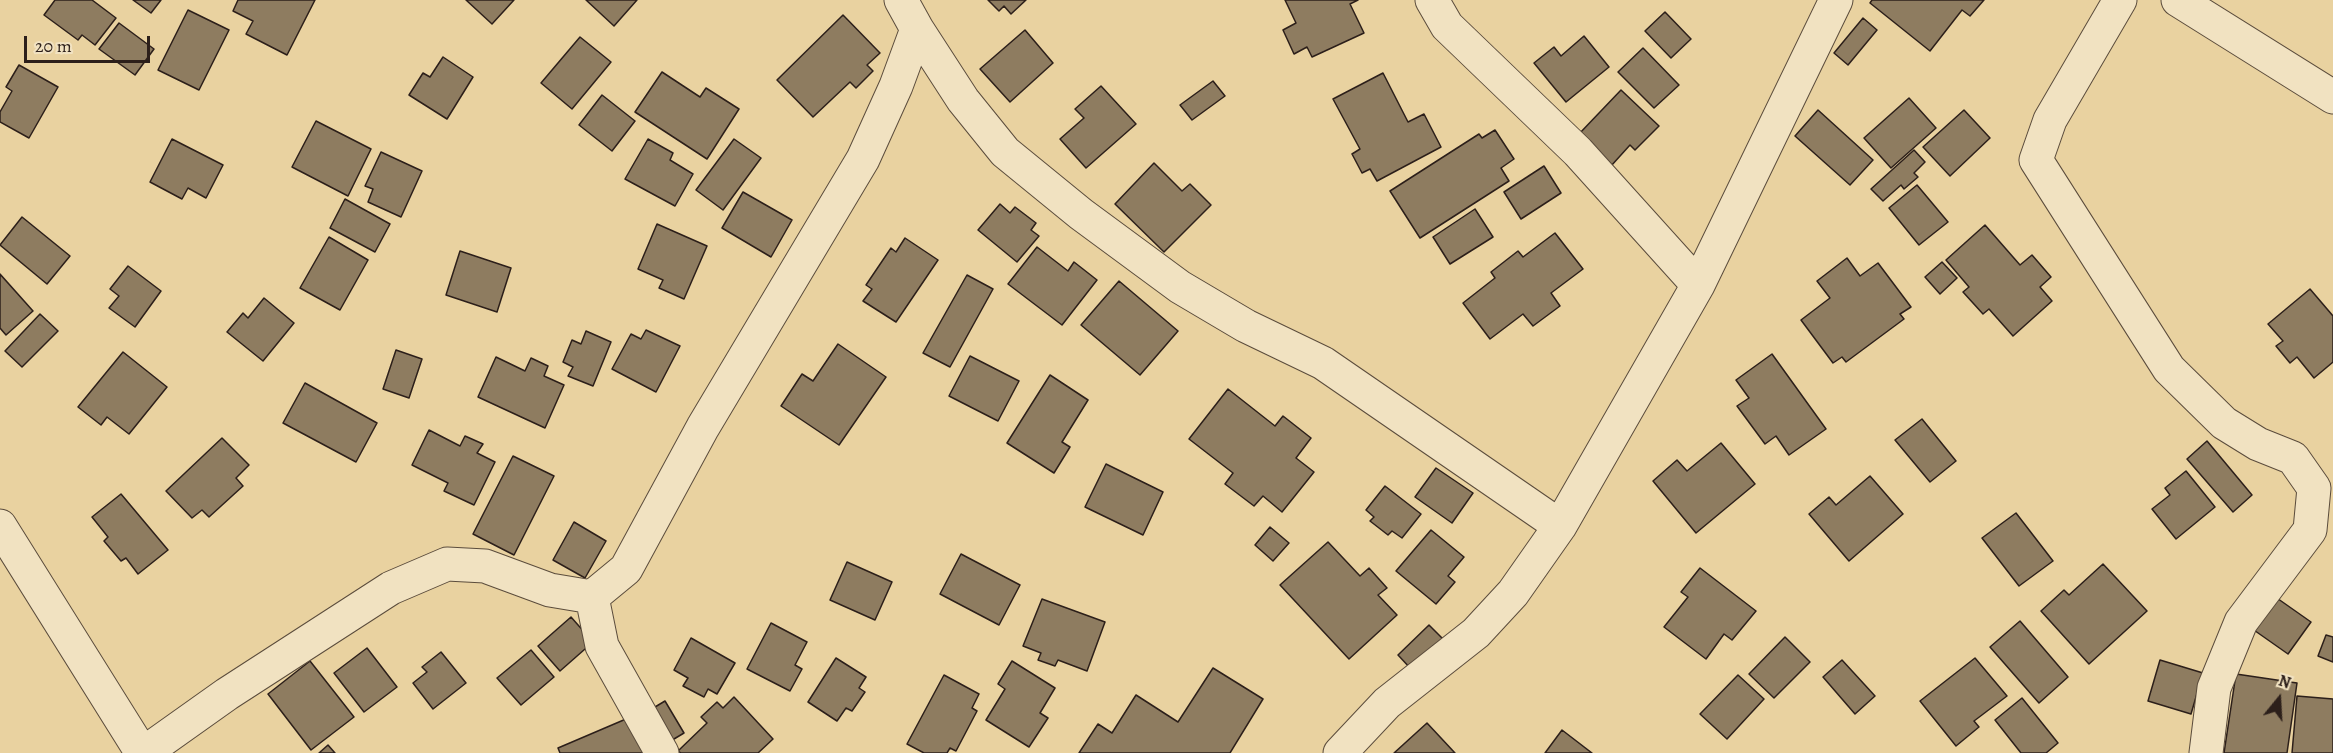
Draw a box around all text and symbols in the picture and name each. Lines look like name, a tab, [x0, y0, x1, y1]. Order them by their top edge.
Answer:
scale bar	[27, 24, 153, 62]
text: 20 m	[35, 34, 72, 58]
north arrow	[2249, 669, 2309, 729]
text: N	[2276, 670, 2294, 694]

